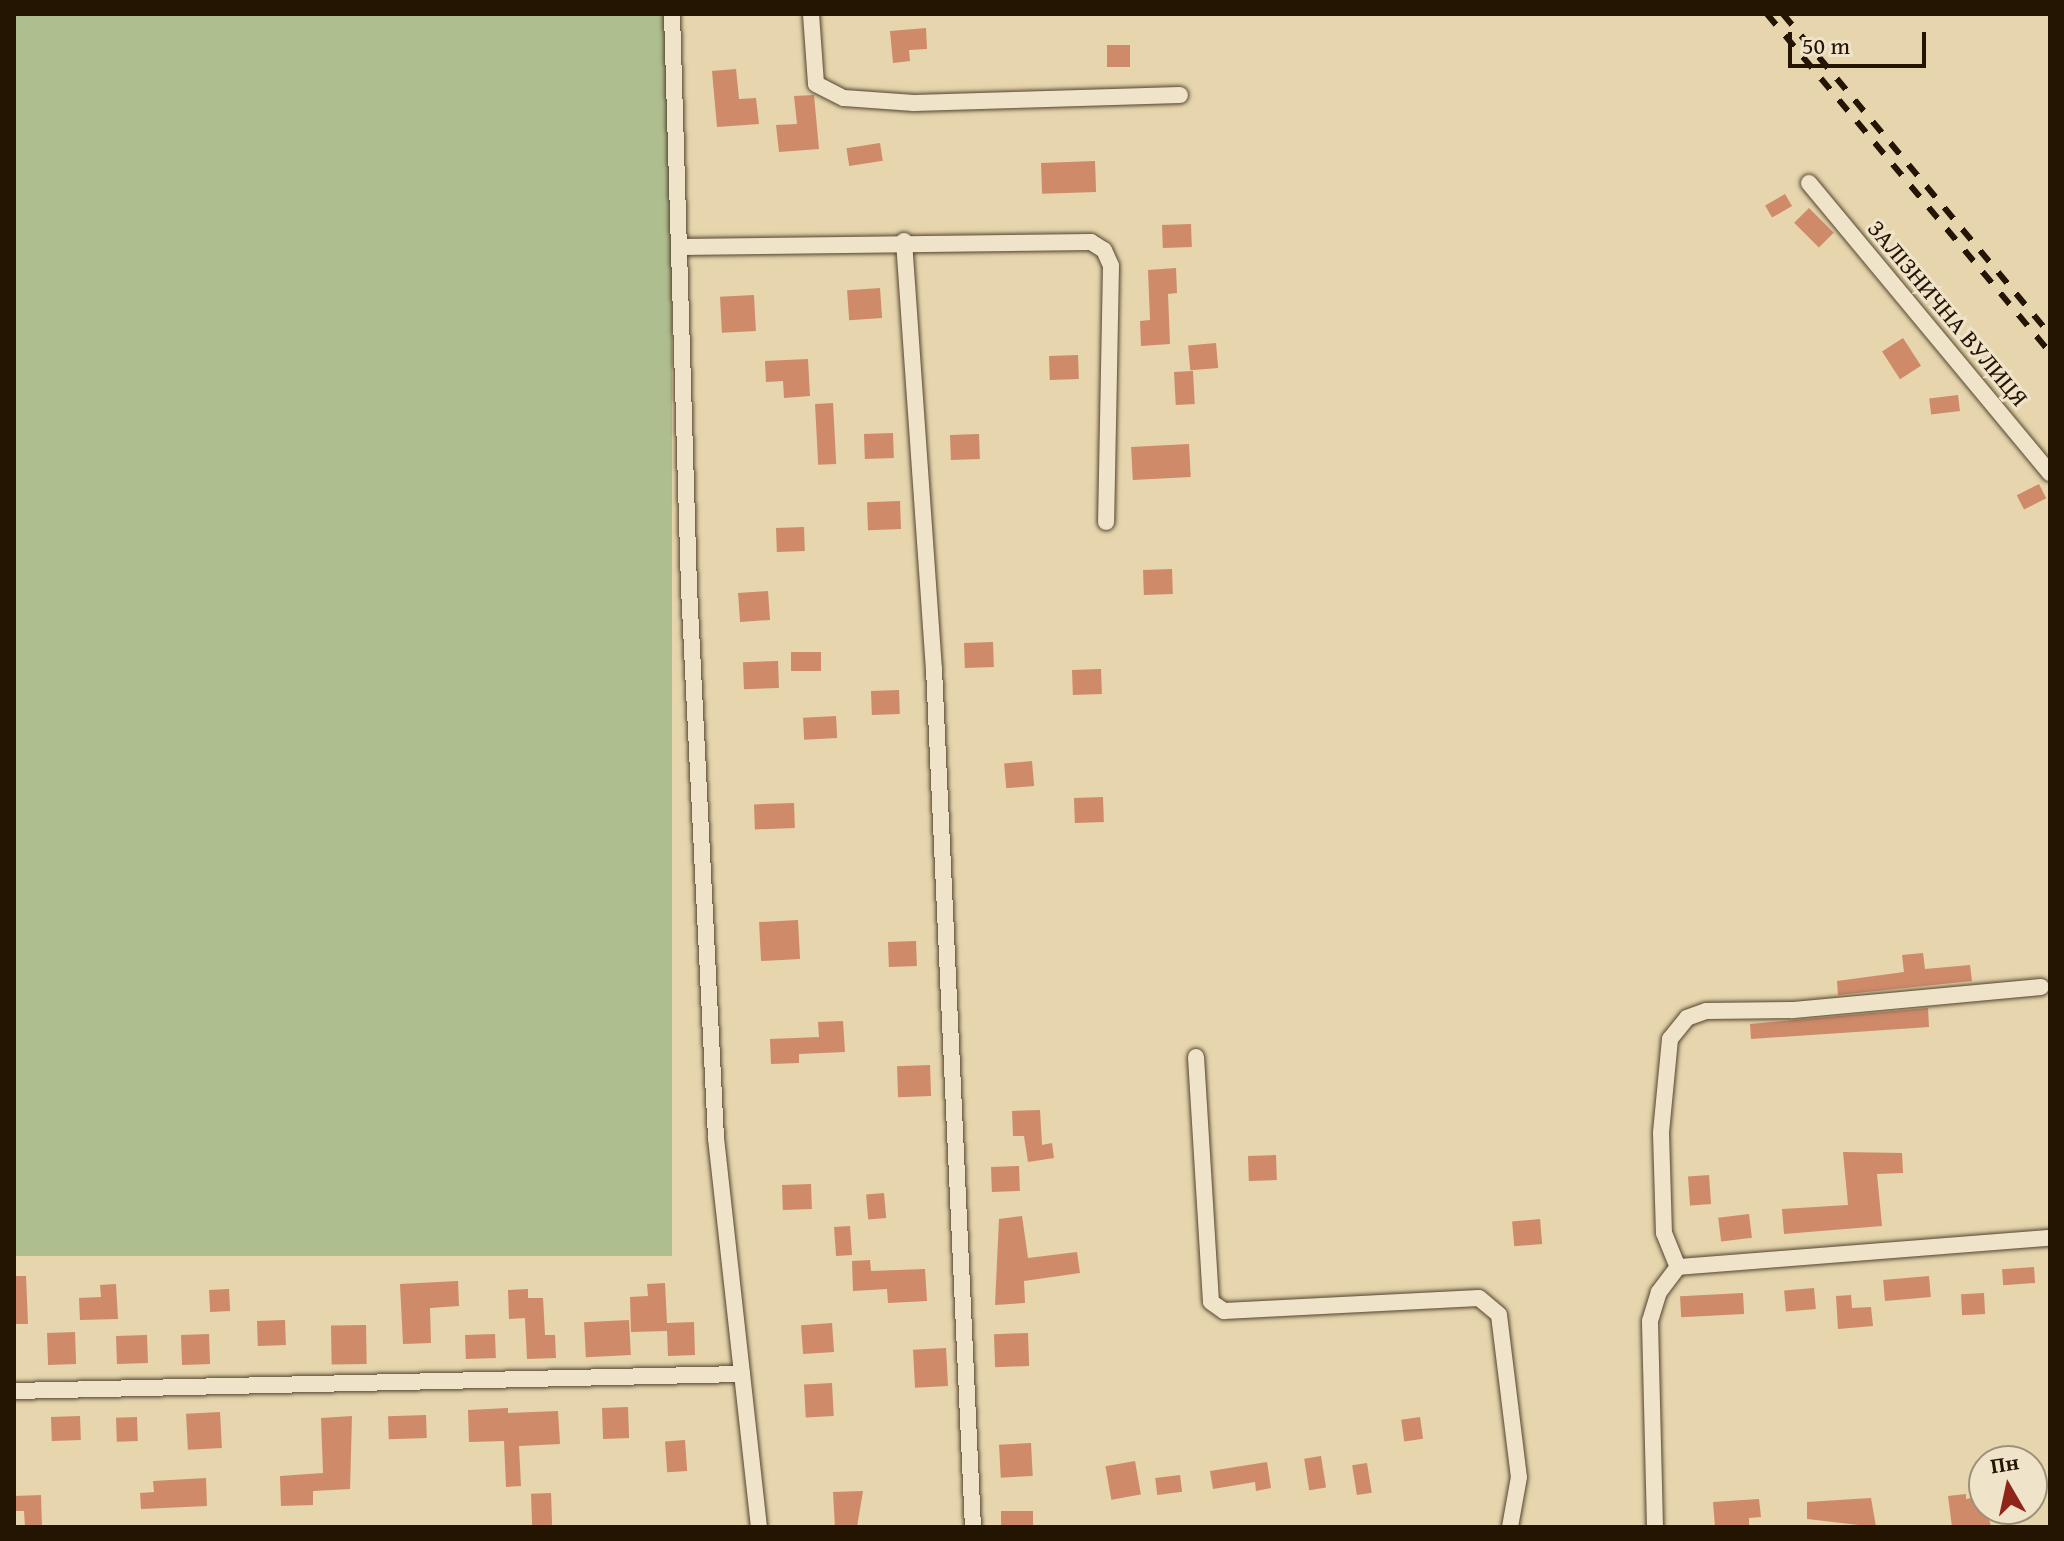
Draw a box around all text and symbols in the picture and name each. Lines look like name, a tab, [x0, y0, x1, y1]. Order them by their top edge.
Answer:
scale bar	[1792, 16, 1930, 66]
text: 50 m	[1802, 28, 1850, 63]
street label: ЗАЛІЗНИЧНА ВУЛИЦЯ	[1862, 214, 2034, 412]
north arrow	[1968, 1445, 2048, 1525]
text: Пн	[1988, 1445, 2021, 1481]

